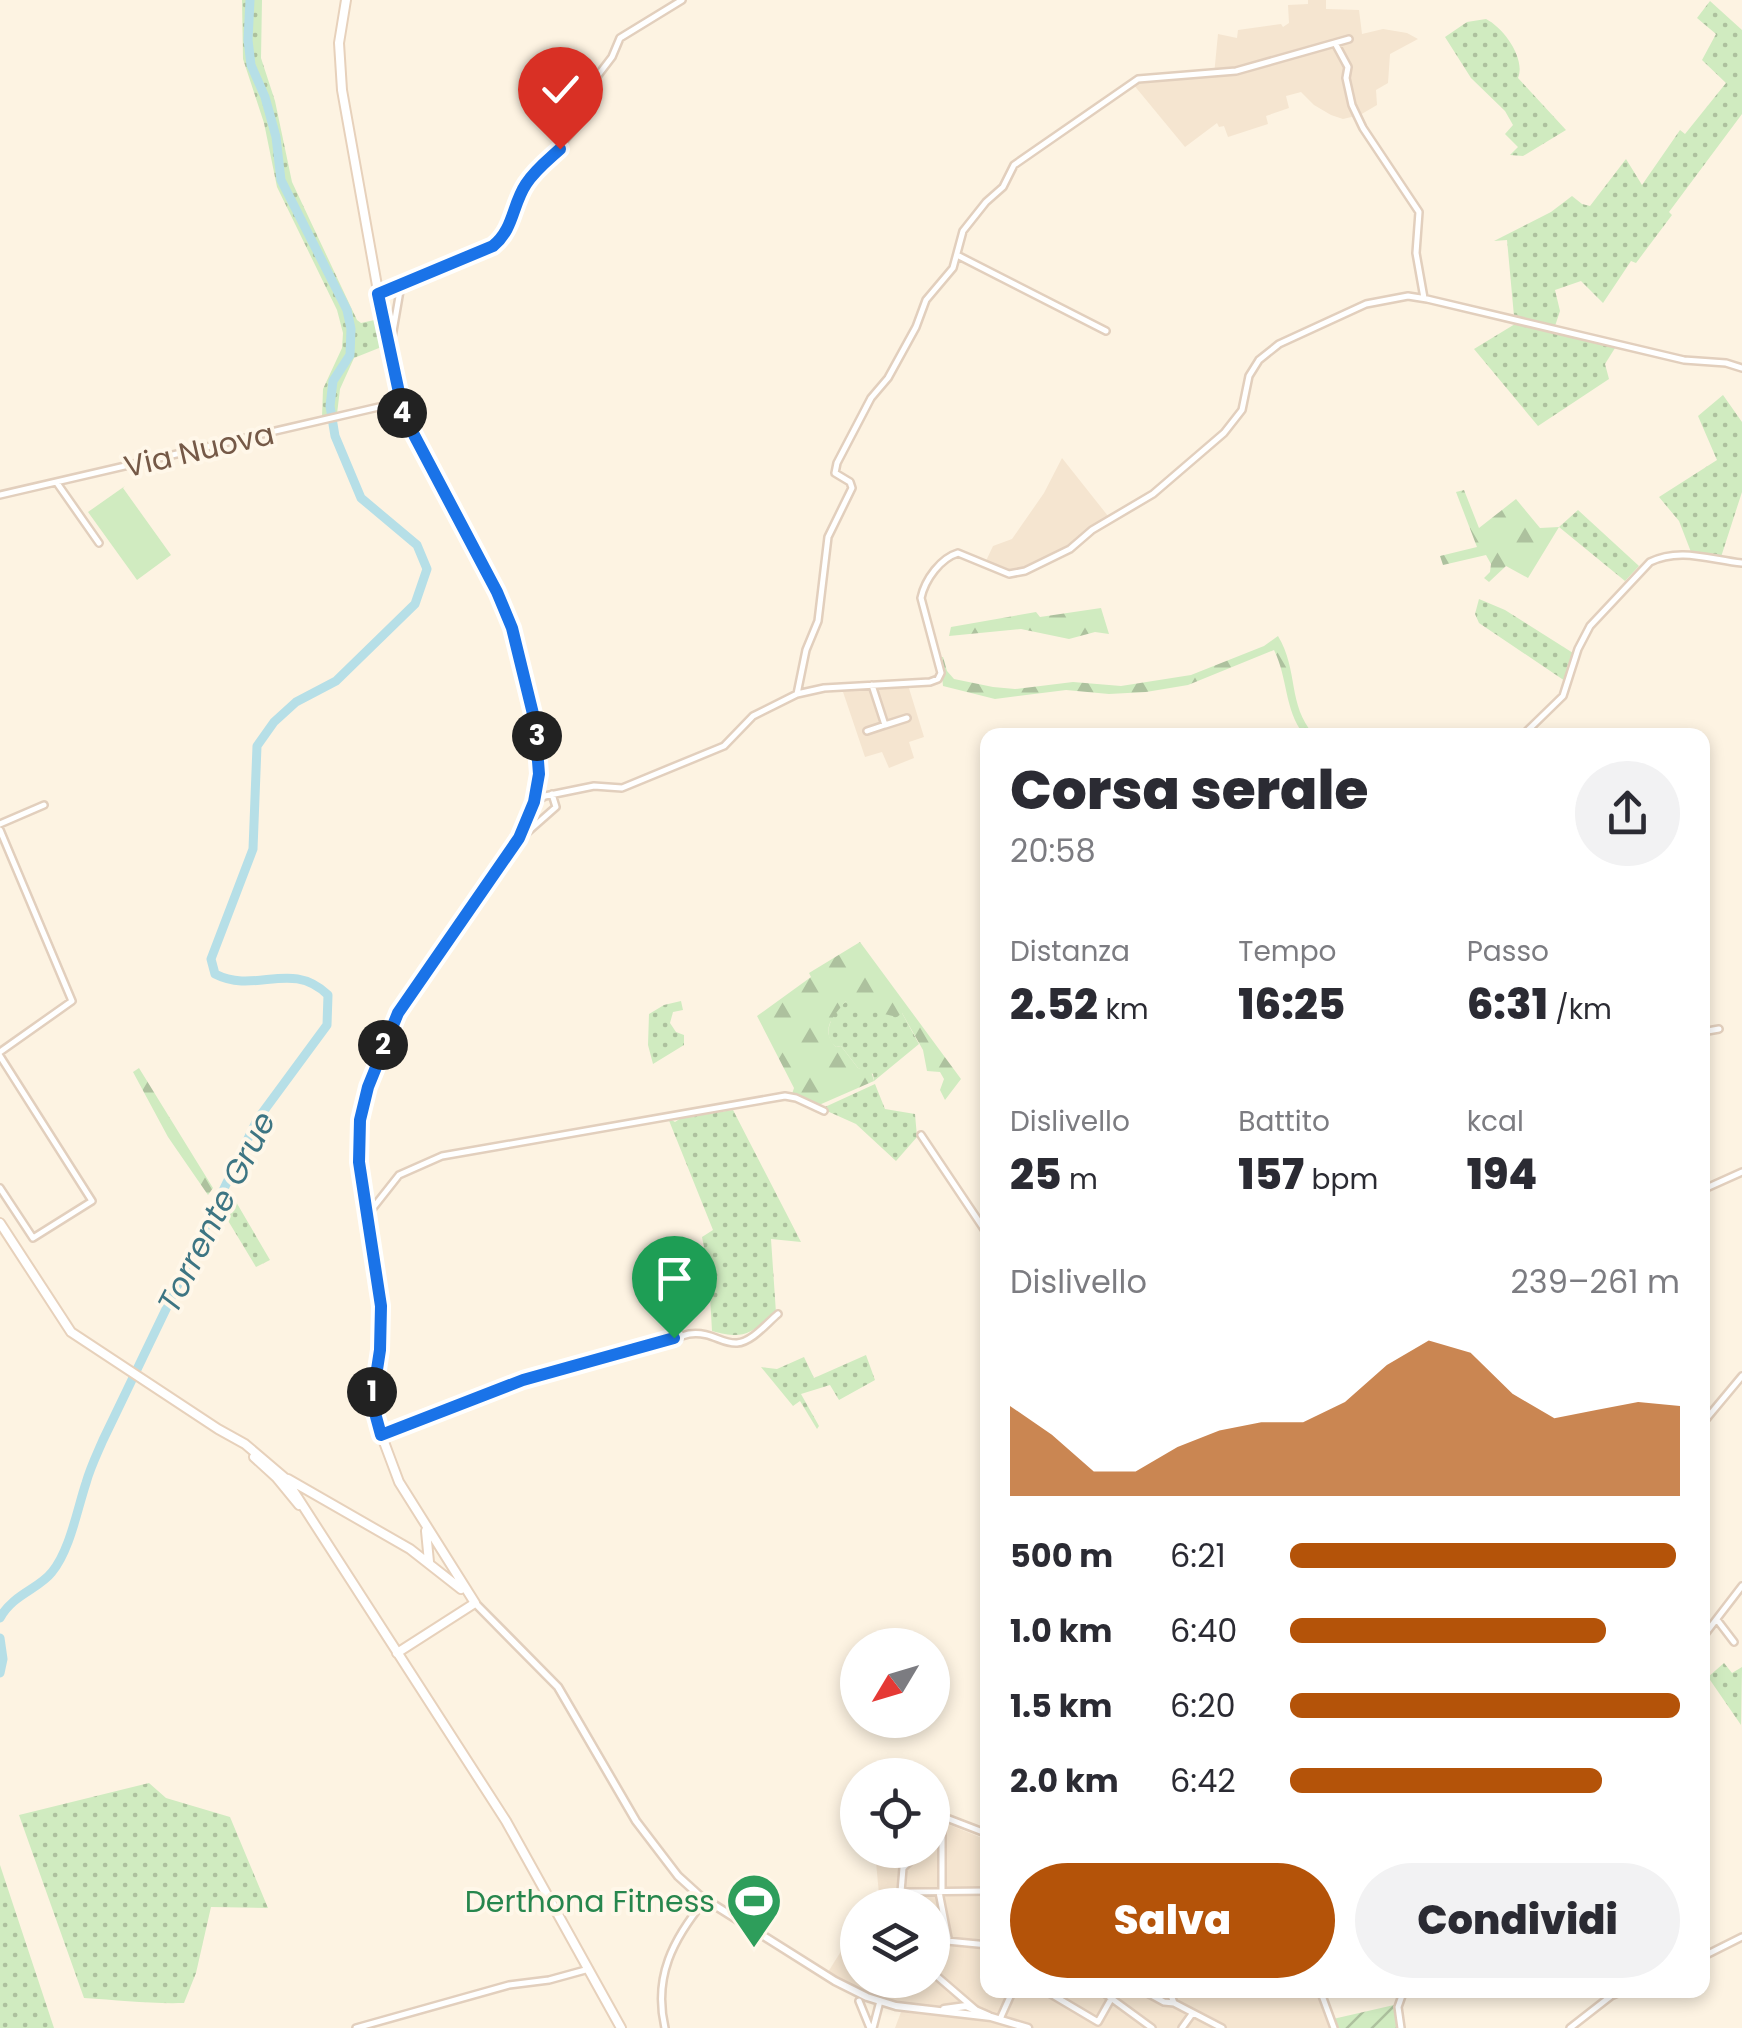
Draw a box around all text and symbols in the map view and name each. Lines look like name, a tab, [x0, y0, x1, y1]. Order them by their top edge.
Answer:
pin	[518, 47, 603, 150]
icon: check	[533, 62, 588, 117]
pin: 4	[377, 388, 427, 438]
text: 4	[393, 393, 411, 432]
street label: Via Nuova	[120, 412, 278, 488]
pin: 3	[512, 711, 562, 761]
text: 3	[529, 716, 545, 755]
text: Corsa serale	[1010, 751, 1368, 828]
button: share	[1575, 761, 1680, 866]
text: 20:58	[1010, 828, 1096, 873]
text: Distanza	[1010, 932, 1130, 971]
text: Tempo	[1238, 932, 1337, 971]
text: Passo	[1467, 932, 1549, 971]
text: 2.52	[1010, 975, 1098, 1034]
text: 16:25	[1238, 975, 1345, 1034]
text: 6:31	[1467, 975, 1548, 1034]
text: km	[1098, 990, 1149, 1029]
text: /km	[1548, 990, 1612, 1029]
pin: 2	[358, 1020, 408, 1070]
text: 2	[375, 1025, 391, 1064]
text: Dislivello	[1010, 1102, 1130, 1141]
text: Battito	[1238, 1102, 1330, 1141]
text: kcal	[1467, 1102, 1524, 1141]
water label: Torrente Grue	[146, 1104, 286, 1320]
text: 25	[1010, 1145, 1061, 1204]
text: 157	[1238, 1145, 1304, 1204]
text: 194	[1467, 1145, 1537, 1204]
text: m	[1061, 1160, 1098, 1199]
text: bpm	[1304, 1160, 1378, 1199]
pin	[632, 1236, 717, 1339]
icon: arrive	[647, 1251, 702, 1306]
text: Dislivello	[1010, 1259, 1147, 1304]
text: 239–261 m	[1510, 1259, 1680, 1304]
pin: 1	[347, 1367, 397, 1417]
text: 1	[367, 1372, 377, 1411]
text: 500 m	[1010, 1533, 1113, 1578]
text: 6:21	[1170, 1533, 1226, 1578]
text: 1.0 km	[1010, 1608, 1112, 1653]
text: 6:40	[1170, 1608, 1237, 1653]
north arrow	[840, 1628, 950, 1738]
map controls	[840, 1628, 950, 1998]
text: 1.5 km	[1010, 1683, 1112, 1728]
text: 6:20	[1170, 1683, 1236, 1728]
button: locate	[840, 1758, 950, 1868]
text: 2.0 km	[1010, 1758, 1119, 1803]
text: 6:42	[1170, 1758, 1236, 1803]
button: Salva	[1010, 1863, 1335, 1978]
button: Condividi	[1355, 1863, 1680, 1978]
sports icon: Derthona Fitness	[724, 1871, 784, 1950]
place label: Derthona Fitness	[465, 1880, 715, 1923]
button: layers	[840, 1888, 950, 1998]

